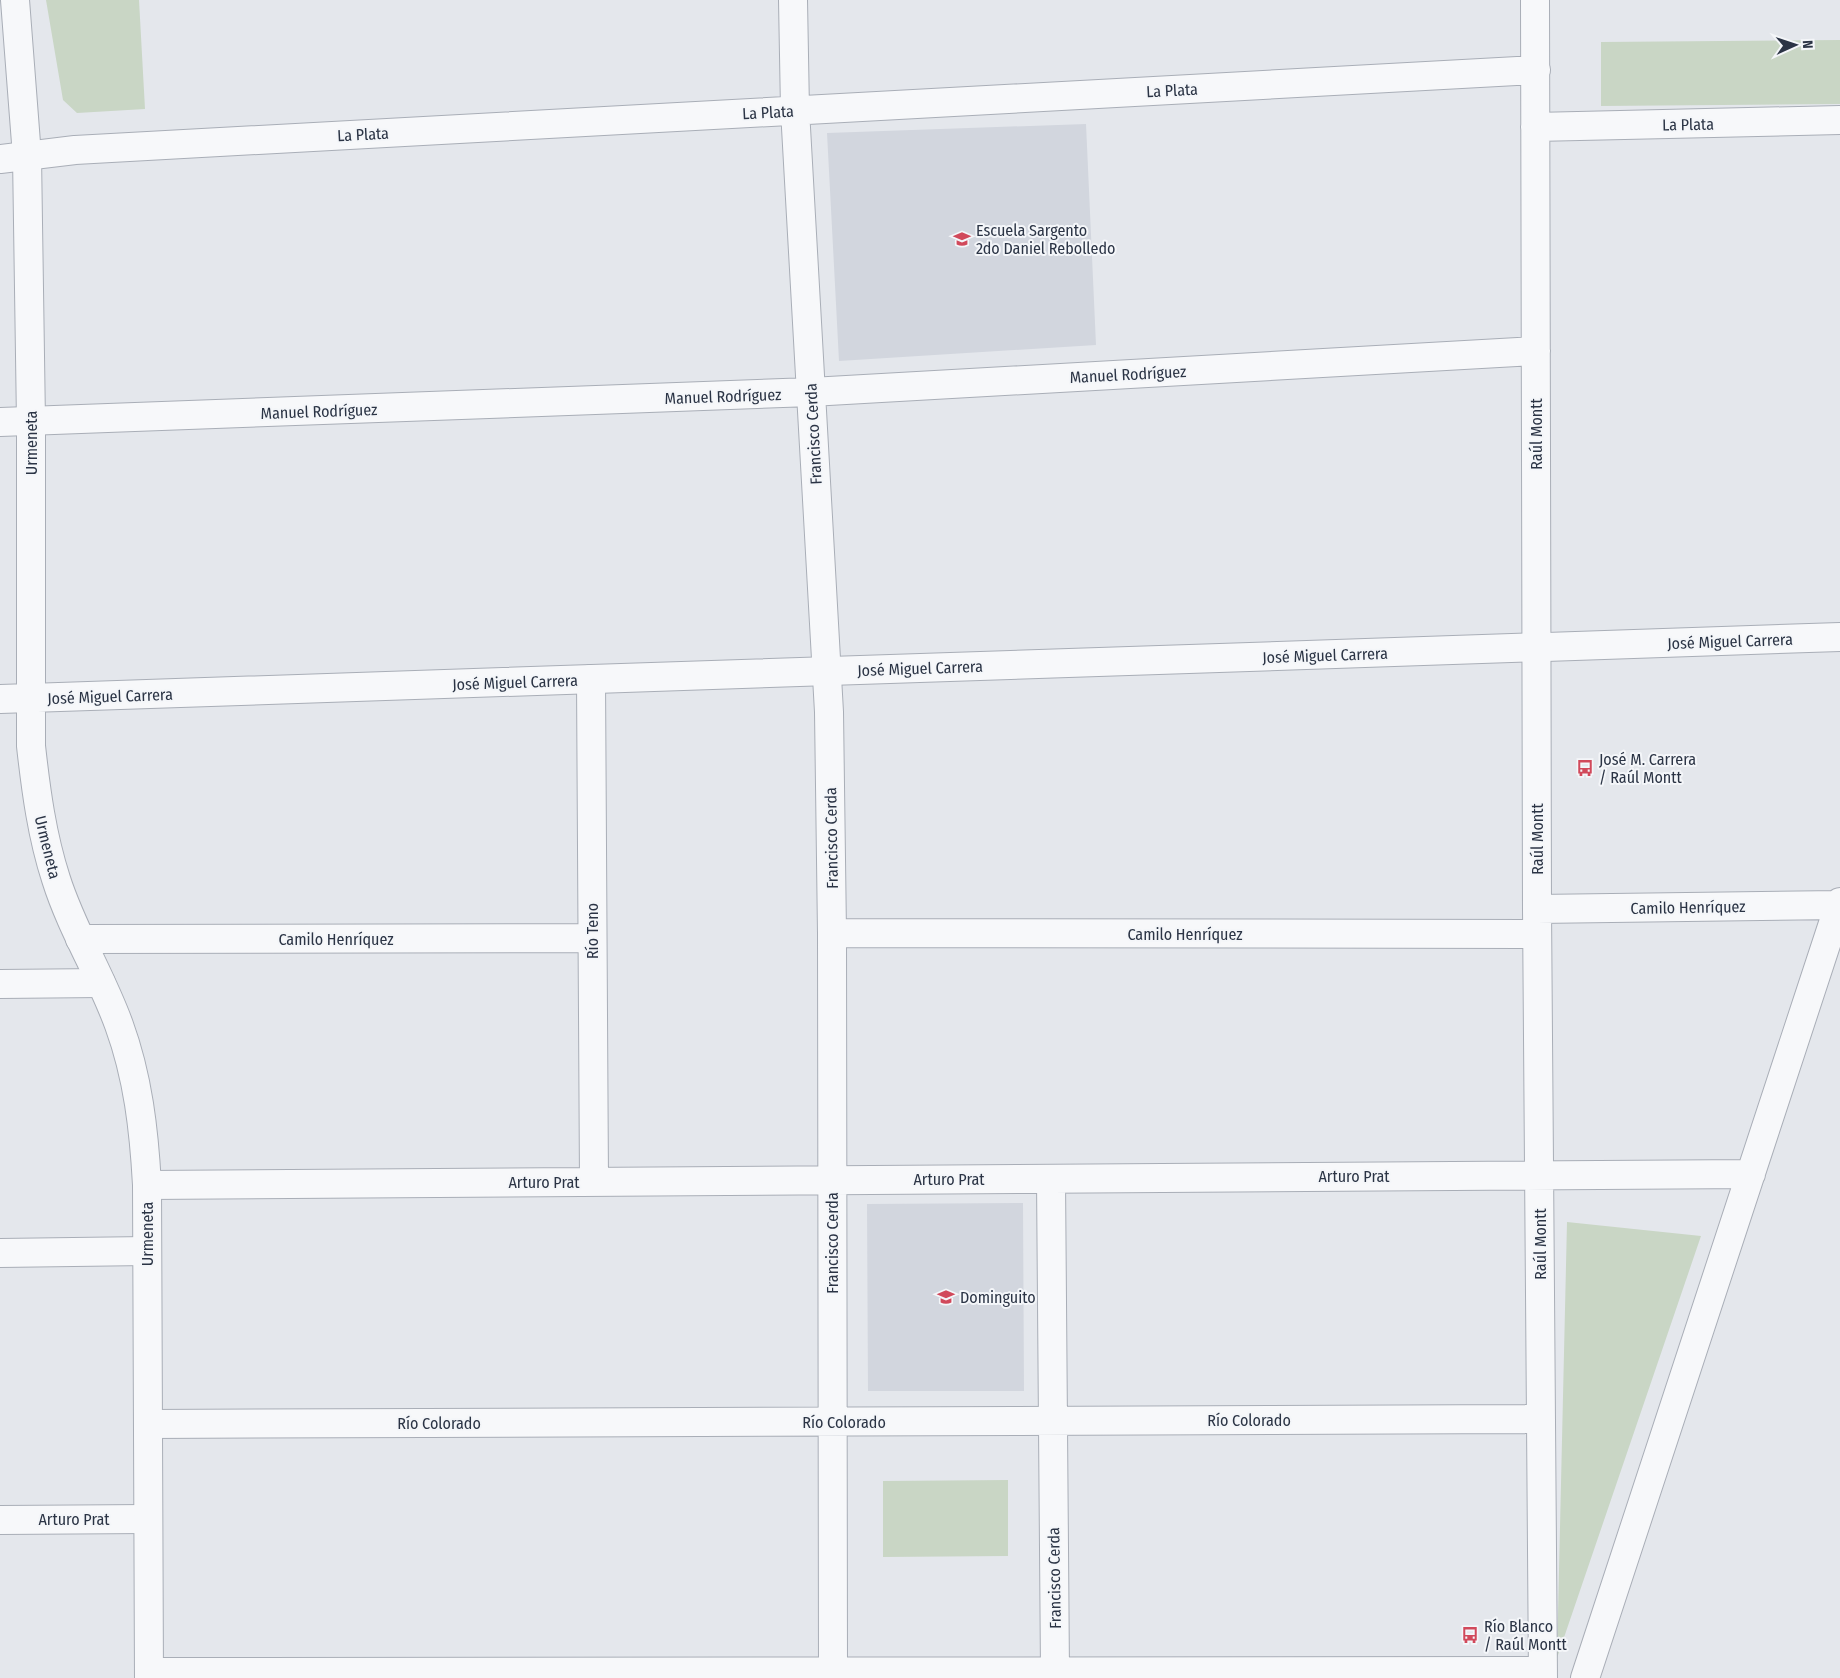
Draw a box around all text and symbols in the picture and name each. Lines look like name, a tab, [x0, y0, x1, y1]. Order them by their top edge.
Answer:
north arrow	[1770, 20, 1820, 70]
text: N	[1799, 40, 1816, 49]
street label: La Plata	[1146, 80, 1199, 101]
street label: La Plata	[742, 102, 795, 123]
street label: La Plata	[1662, 115, 1714, 134]
street label: La Plata	[337, 124, 390, 145]
place label: Escuela Sargento 2do Daniel Rebolledo	[976, 221, 1115, 258]
school or university icon: Escuela Sargento 2do Daniel Rebolledo	[952, 229, 972, 249]
street label: Manuel Rodríguez	[1069, 362, 1187, 387]
street label: Francisco Cerda	[801, 383, 826, 485]
street label: Manuel Rodríguez	[664, 385, 782, 408]
street label: Raúl Montt	[1527, 398, 1546, 470]
street label: Manuel Rodríguez	[260, 400, 378, 423]
street label: Urmeneta	[22, 411, 41, 475]
street label: José Miguel Carrera	[1667, 630, 1793, 653]
street label: José Miguel Carrera	[1262, 644, 1388, 667]
street label: José Miguel Carrera	[857, 657, 983, 680]
street label: José Miguel Carrera	[452, 671, 578, 694]
street label: José Miguel Carrera	[47, 685, 173, 708]
place label: José M. Carrera / Raúl Montt	[1599, 750, 1696, 787]
bus stop icon: José M. Carrera / Raúl Montt	[1575, 758, 1595, 778]
street label: Francisco Cerda	[821, 787, 842, 889]
street label: Raúl Montt	[1528, 803, 1547, 875]
street label: Urmeneta	[30, 814, 65, 881]
street label: Camilo Henríquez	[1630, 897, 1746, 918]
street label: Río Teno	[583, 903, 602, 959]
street label: Camilo Henríquez	[1127, 925, 1243, 944]
street label: Camilo Henríquez	[278, 930, 394, 949]
street label: Arturo Prat	[1318, 1167, 1390, 1186]
street label: Arturo Prat	[913, 1170, 985, 1189]
street label: Arturo Prat	[508, 1173, 580, 1192]
street label: Francisco Cerda	[823, 1192, 842, 1294]
street label: Urmeneta	[138, 1202, 157, 1266]
street label: Raúl Montt	[1531, 1208, 1550, 1280]
school or university icon: Dominguito	[936, 1287, 956, 1307]
place label: Dominguito	[960, 1288, 1036, 1307]
street label: Río Colorado	[1207, 1411, 1291, 1430]
street label: Río Colorado	[802, 1413, 886, 1432]
street label: Río Colorado	[397, 1414, 481, 1433]
street label: Arturo Prat	[38, 1510, 110, 1529]
street label: Francisco Cerda	[1044, 1527, 1065, 1629]
place label: Río Blanco / Raúl Montt	[1484, 1617, 1567, 1654]
bus stop icon: Río Blanco / Raúl Montt	[1460, 1625, 1480, 1645]

